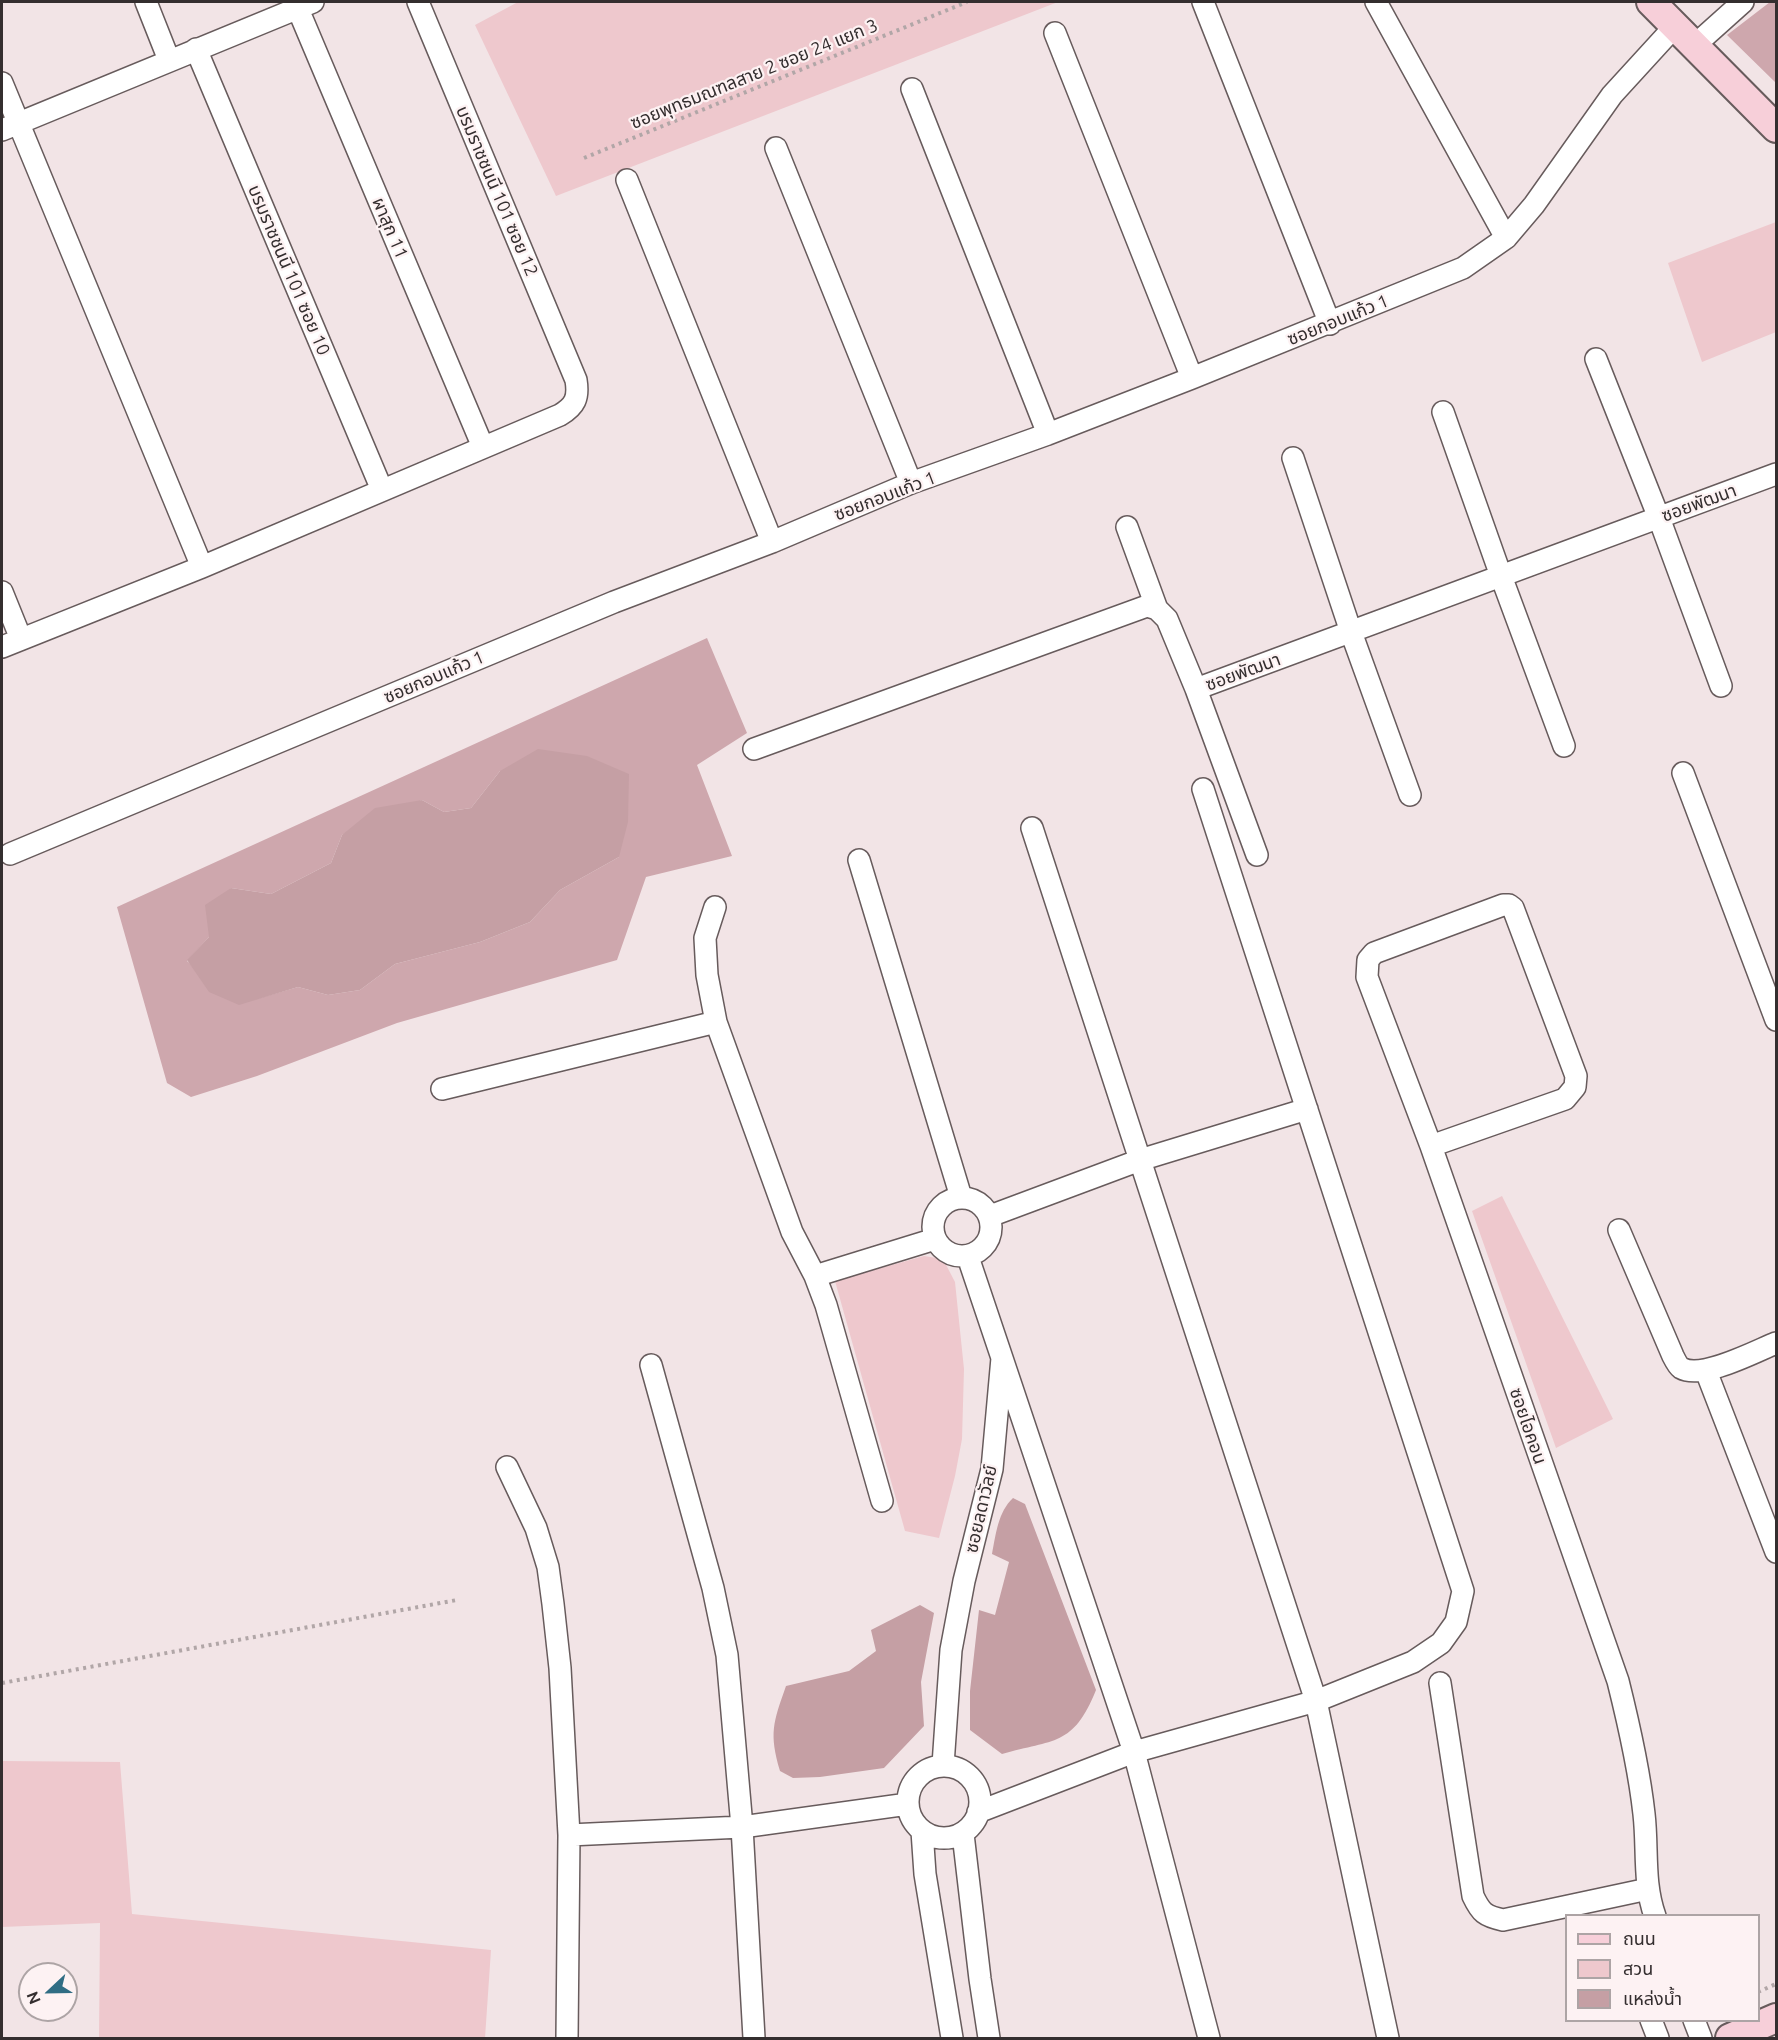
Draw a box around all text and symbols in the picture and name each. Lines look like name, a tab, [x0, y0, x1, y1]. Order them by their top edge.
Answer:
street label: ซอยพุทธมณฑลสาย 2 ซอย 24 แยก 3	[627, 14, 881, 134]
street label: บรมราชชนนี 101 ซอย 12	[451, 103, 543, 279]
street label: บรมราชชนนี 101 ซอย 10	[243, 182, 335, 358]
street label: ผาสุก 11	[367, 194, 413, 262]
street label: ซอยกอบแก้ว 1	[1284, 290, 1392, 350]
street label: ซอยกอบแก้ว 1	[831, 467, 939, 525]
street label: ซอยพัฒนา	[1659, 479, 1739, 527]
street label: ซอยกอบแก้ว 1	[380, 646, 488, 708]
street label: ซอยพัฒนา	[1203, 648, 1283, 696]
street label: ซอยไอคอน	[1505, 1385, 1551, 1467]
street label: ซอยลดาวัลย์	[960, 1463, 1002, 1555]
legend	[1565, 1914, 1760, 2022]
text: ถนน	[1623, 1928, 1656, 1948]
text: สวน	[1623, 1958, 1653, 1978]
north arrow	[18, 1962, 78, 2022]
text: แหล่งน้ำ	[1623, 1988, 1682, 2008]
text: N	[23, 1989, 44, 2007]

